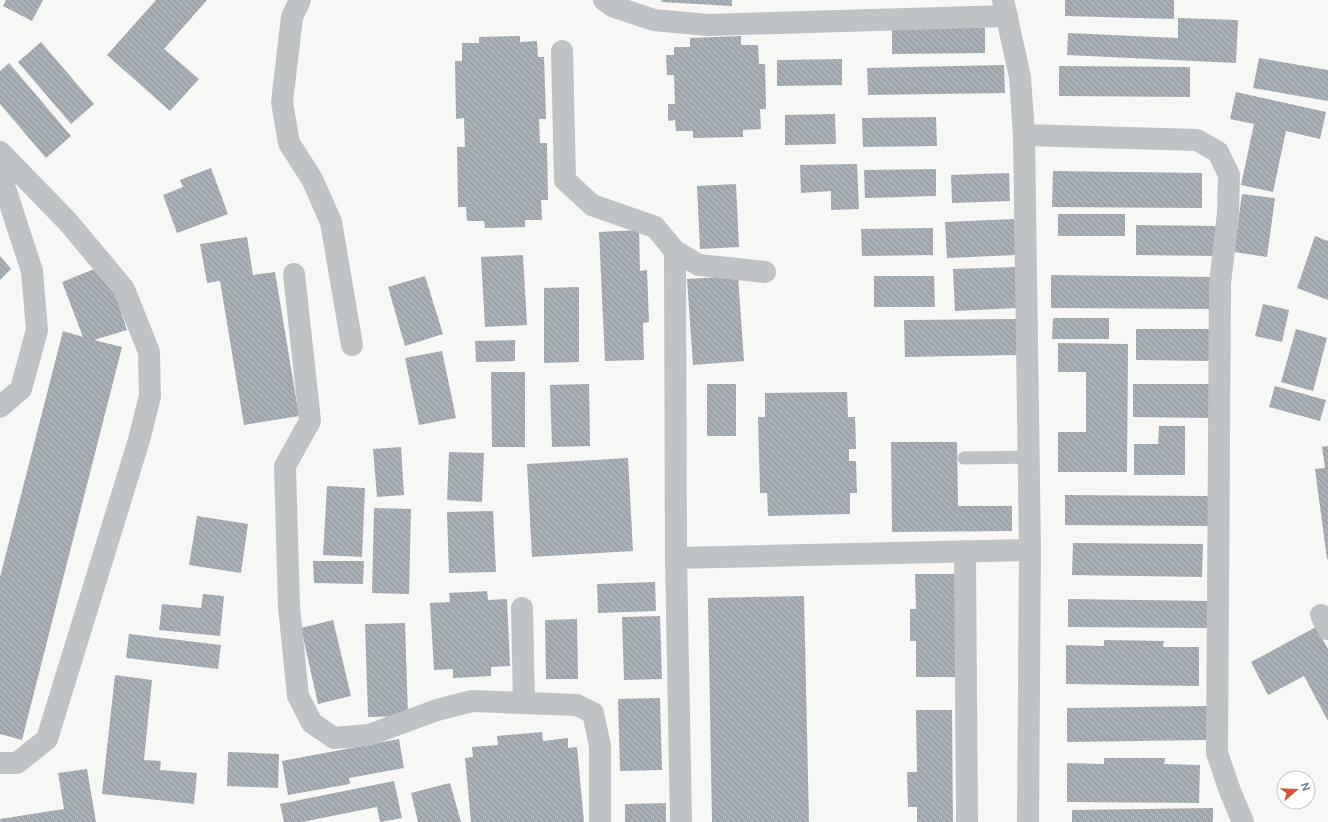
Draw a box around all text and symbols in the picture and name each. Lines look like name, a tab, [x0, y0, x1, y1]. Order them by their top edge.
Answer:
north arrow	[1276, 770, 1316, 810]
text: N	[1298, 780, 1314, 793]

